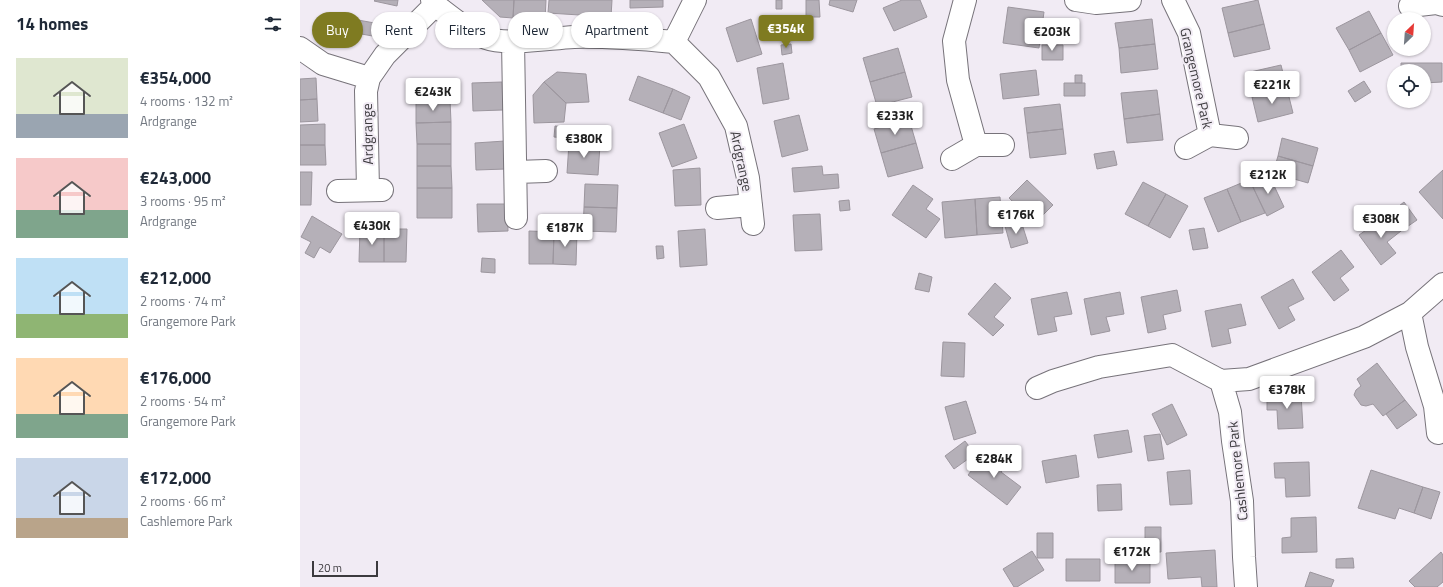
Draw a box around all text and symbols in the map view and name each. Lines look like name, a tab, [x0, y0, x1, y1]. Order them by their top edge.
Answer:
text: 14 homes	[16, 11, 88, 37]
chip: Buy	[312, 12, 363, 48]
chip: Rent	[371, 12, 427, 48]
chip: Filters	[435, 12, 500, 48]
chip: New	[508, 12, 563, 48]
chip: Apartment	[571, 12, 663, 48]
north arrow	[1387, 12, 1431, 56]
map controls	[1387, 12, 1431, 108]
icon: filters	[262, 13, 284, 35]
pin: €354K	[758, 15, 814, 49]
text: €354K	[768, 18, 804, 38]
pin: €203K	[1024, 18, 1080, 52]
text: €203K	[1034, 21, 1070, 41]
street label: Grangemore Park	[1175, 25, 1219, 131]
button: locate	[1387, 64, 1431, 108]
text: €354,000	[140, 65, 211, 91]
pin: €221K	[1244, 71, 1300, 105]
icon: home	[48, 74, 96, 122]
text: €221K	[1254, 74, 1290, 94]
pin: €243K	[405, 78, 461, 112]
text: €243K	[415, 81, 451, 101]
text: 4 rooms · 132 m²	[140, 91, 233, 111]
pin: €233K	[867, 102, 923, 136]
street label: Ardgrange	[356, 103, 378, 165]
text: €233K	[877, 105, 913, 125]
text: Ardgrange	[140, 111, 197, 131]
pin: €380K	[556, 125, 612, 159]
text: €380K	[566, 128, 602, 148]
street label: Ardgrange	[725, 129, 759, 193]
pin: €212K	[1240, 161, 1296, 195]
text: €212K	[1250, 164, 1286, 184]
text: €243,000	[140, 165, 211, 191]
icon: home	[48, 174, 96, 222]
text: 3 rooms · 95 m²	[140, 191, 226, 211]
pin: €176K	[988, 201, 1044, 235]
text: €176K	[998, 204, 1034, 224]
pin: €308K	[1353, 205, 1409, 239]
text: €308K	[1363, 208, 1399, 228]
text: Ardgrange	[140, 211, 197, 231]
pin: €430K	[344, 212, 400, 246]
pin: €187K	[537, 214, 593, 248]
text: €430K	[354, 215, 390, 235]
text: €187K	[547, 217, 583, 237]
text: €212,000	[140, 265, 211, 291]
icon: home	[48, 274, 96, 322]
text: 2 rooms · 74 m²	[140, 291, 226, 311]
text: Grangemore Park	[140, 311, 236, 331]
text: €176,000	[140, 365, 211, 391]
icon: home	[48, 374, 96, 422]
pin: €378K	[1259, 376, 1315, 410]
text: €378K	[1269, 379, 1305, 399]
text: 2 rooms · 54 m²	[140, 391, 226, 411]
text: Grangemore Park	[140, 411, 236, 431]
street label: Cashlemore Park	[1221, 420, 1253, 522]
pin: €284K	[966, 445, 1022, 479]
text: €284K	[976, 448, 1012, 468]
text: €172,000	[140, 465, 211, 491]
icon: home	[48, 474, 96, 522]
text: 2 rooms · 66 m²	[140, 491, 226, 511]
text: Cashlemore Park	[140, 511, 233, 531]
pin: €172K	[1104, 538, 1160, 572]
text: €172K	[1114, 541, 1150, 561]
scale bar	[312, 559, 378, 578]
text: 20 m	[318, 560, 342, 576]

